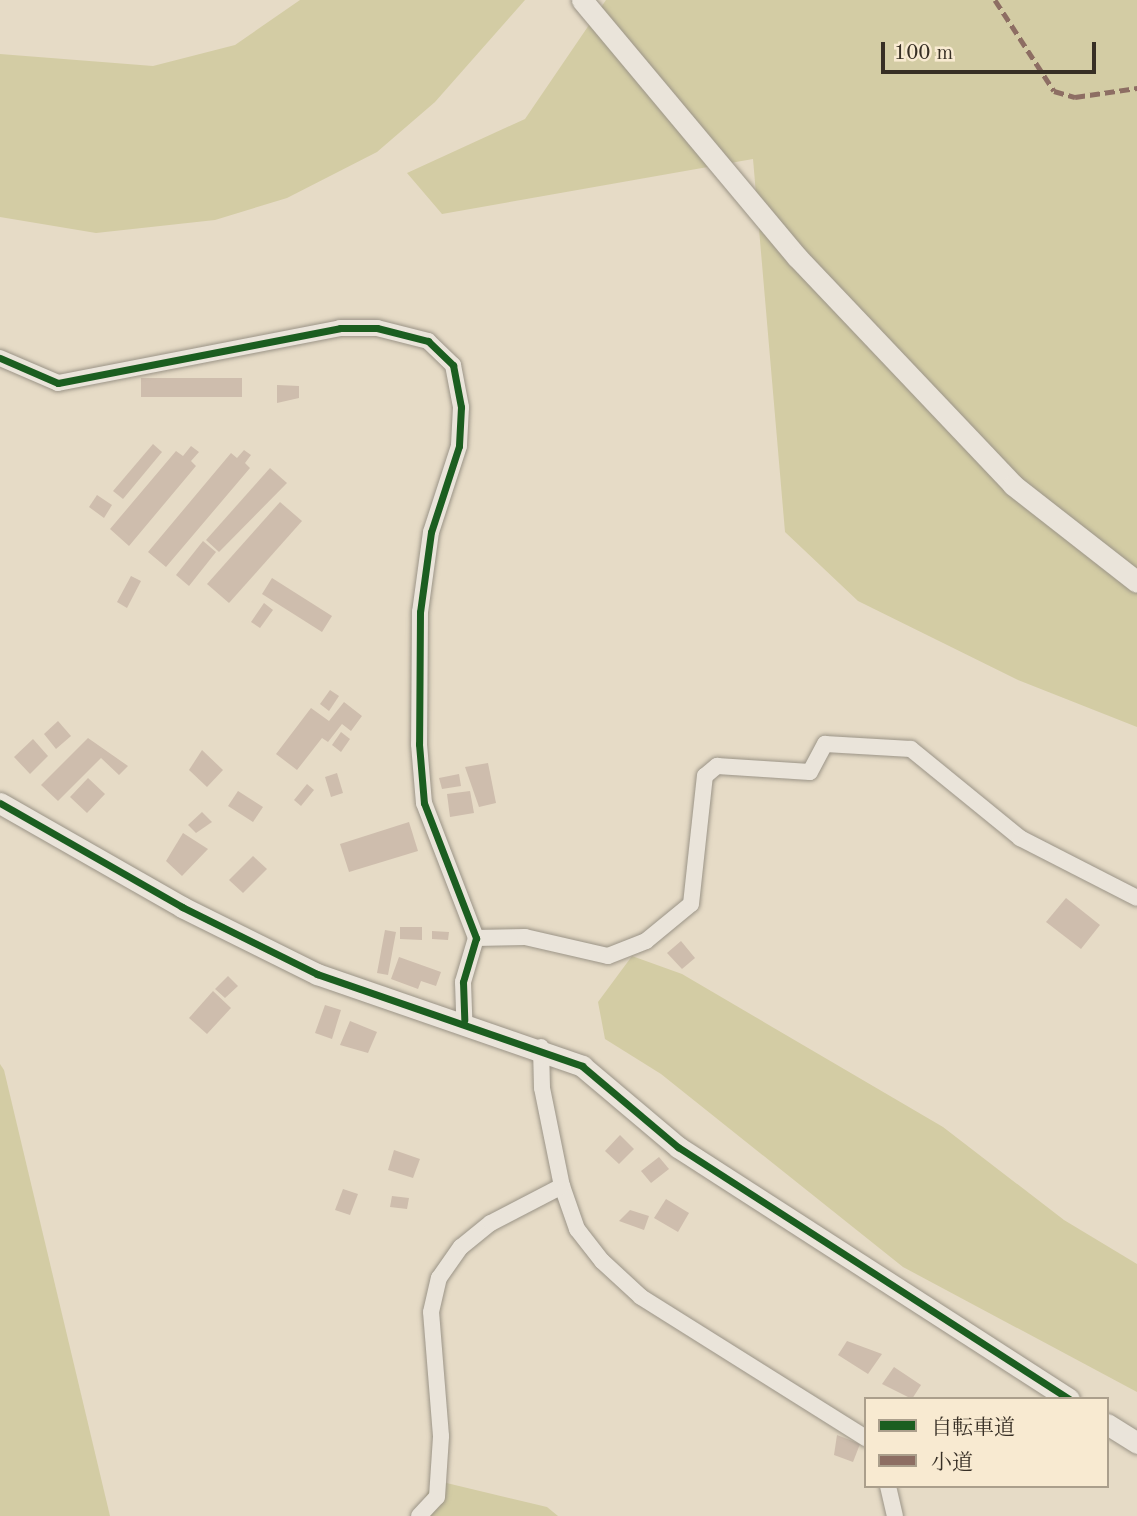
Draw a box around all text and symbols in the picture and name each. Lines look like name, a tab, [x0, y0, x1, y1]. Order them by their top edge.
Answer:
scale bar	[885, 28, 1100, 72]
text: 100 m	[894, 43, 953, 64]
legend	[864, 1397, 1109, 1488]
text: 自転車道	[931, 1418, 1015, 1439]
text: 小道	[931, 1453, 973, 1474]

